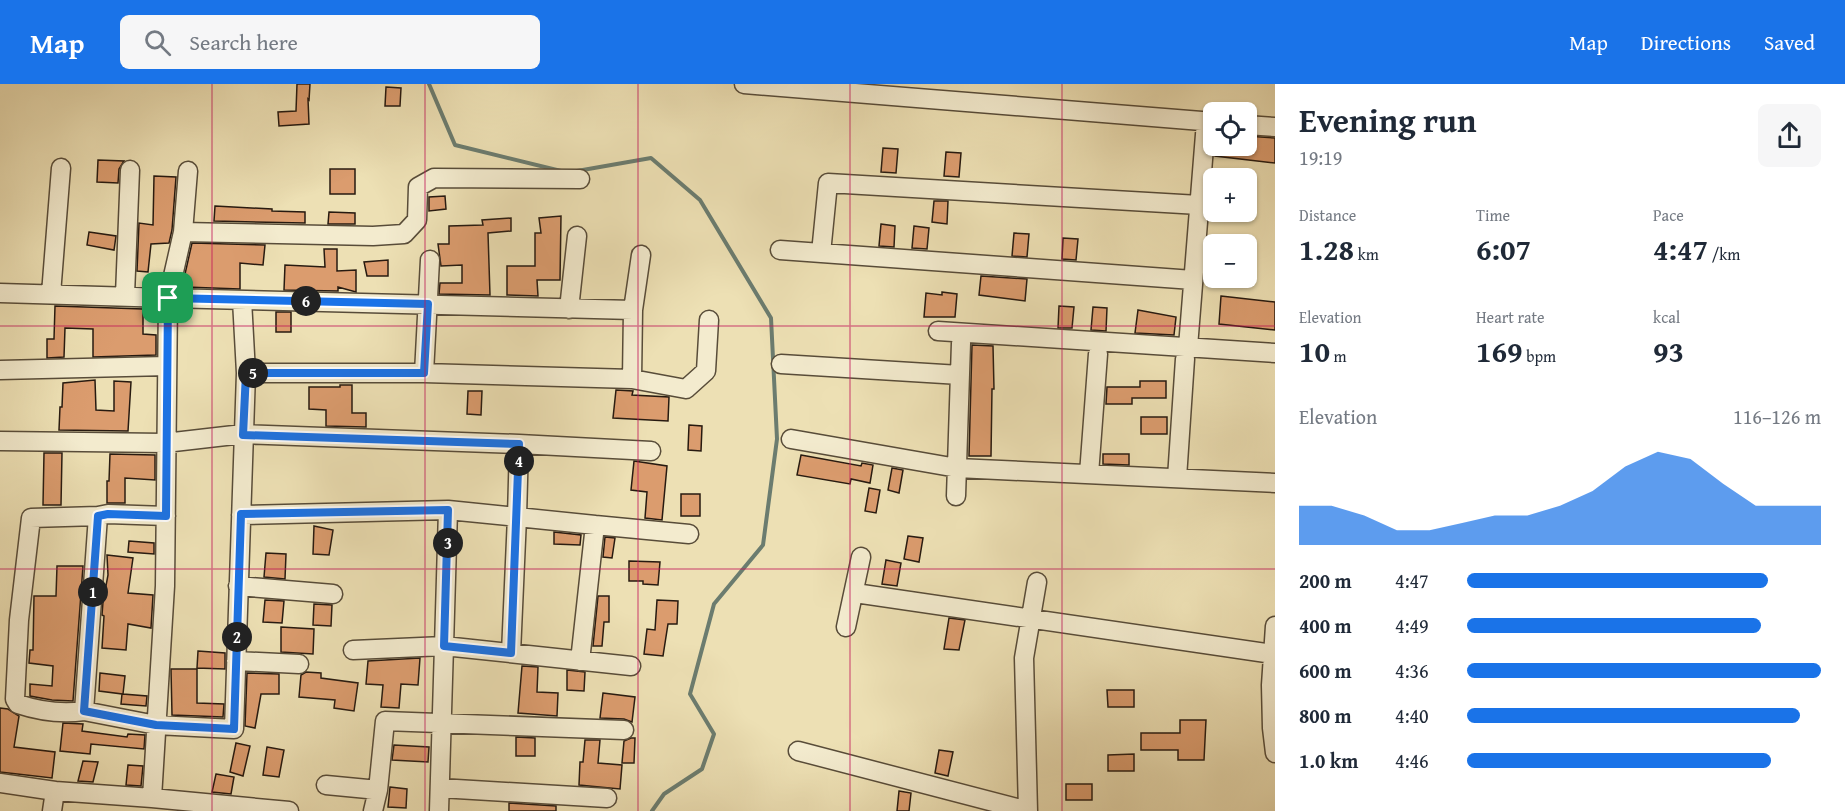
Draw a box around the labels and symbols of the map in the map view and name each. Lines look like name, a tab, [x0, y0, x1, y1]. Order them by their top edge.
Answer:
pin	[142, 272, 193, 323]
pin: 6	[291, 286, 321, 316]
pin: 5	[238, 358, 268, 388]
pin: 4	[504, 446, 534, 476]
pin: 3	[433, 528, 463, 558]
pin: 1	[78, 577, 108, 607]
pin: 2	[222, 622, 252, 652]

